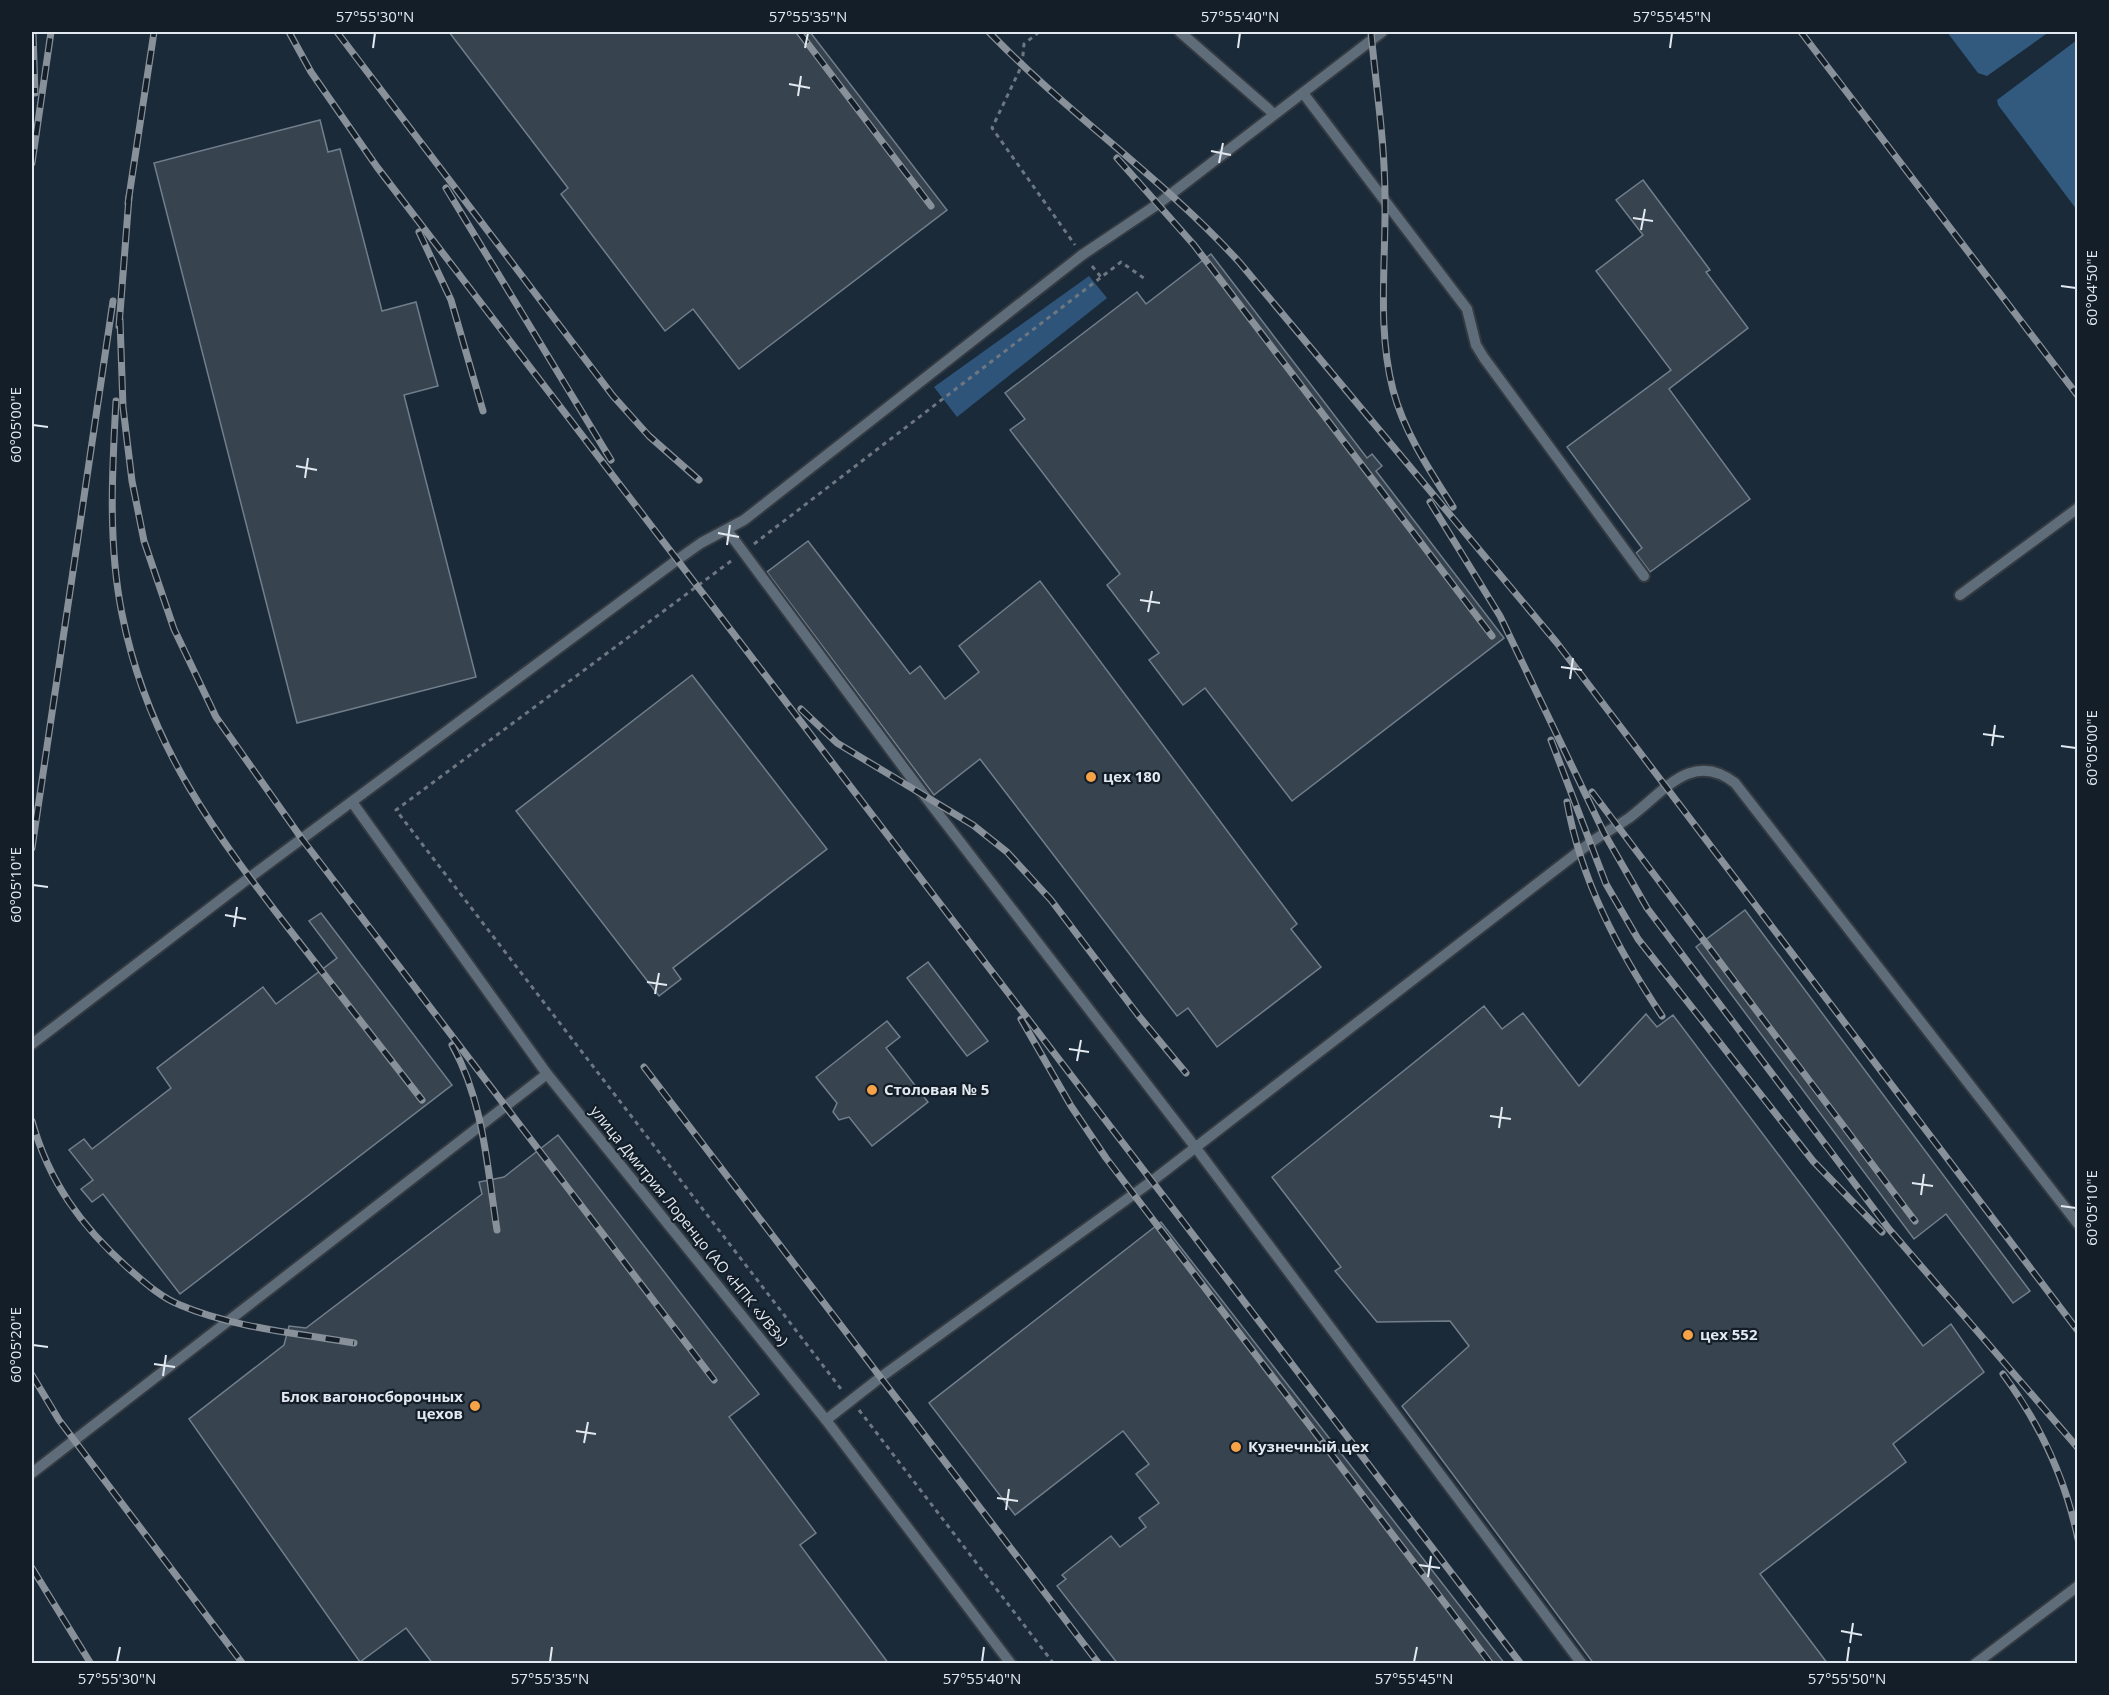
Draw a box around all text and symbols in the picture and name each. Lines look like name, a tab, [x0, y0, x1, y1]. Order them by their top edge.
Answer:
text: 57°55'30"N	[336, 6, 414, 26]
text: 57°55'35"N	[769, 6, 847, 26]
text: 57°55'40"N	[1201, 6, 1279, 26]
text: 57°55'45"N	[1633, 6, 1711, 26]
text: 60°04'50"E	[2081, 250, 2101, 326]
text: 60°05'00"E	[5, 387, 25, 463]
text: 60°05'00"E	[2081, 710, 2101, 786]
place label: цех 180	[1103, 766, 1161, 786]
marker: цех 180	[1084, 770, 1098, 784]
text: 60°05'10"E	[5, 847, 25, 923]
place label: Столовая № 5	[884, 1079, 989, 1099]
marker: Столовая № 5	[865, 1083, 879, 1097]
street label: улица Дмитрия Лоренцо (АО «НПК «УВЗ»)	[586, 1101, 793, 1350]
text: 60°05'10"E	[2081, 1170, 2101, 1246]
text: 60°05'20"E	[5, 1307, 25, 1383]
place label: цех 552	[1700, 1324, 1758, 1344]
marker: цех 552	[1681, 1328, 1695, 1342]
place label: Блок вагоносборочных цехов	[281, 1386, 463, 1423]
marker: Блок вагоносборочных цехов	[468, 1399, 482, 1413]
place label: Кузнечный цех	[1248, 1436, 1369, 1456]
marker: Кузнечный цех	[1229, 1440, 1243, 1454]
text: 57°55'30"N	[78, 1668, 156, 1688]
text: 57°55'35"N	[511, 1668, 589, 1688]
text: 57°55'40"N	[943, 1668, 1021, 1688]
text: 57°55'45"N	[1375, 1668, 1453, 1688]
text: 57°55'50"N	[1808, 1668, 1886, 1688]

